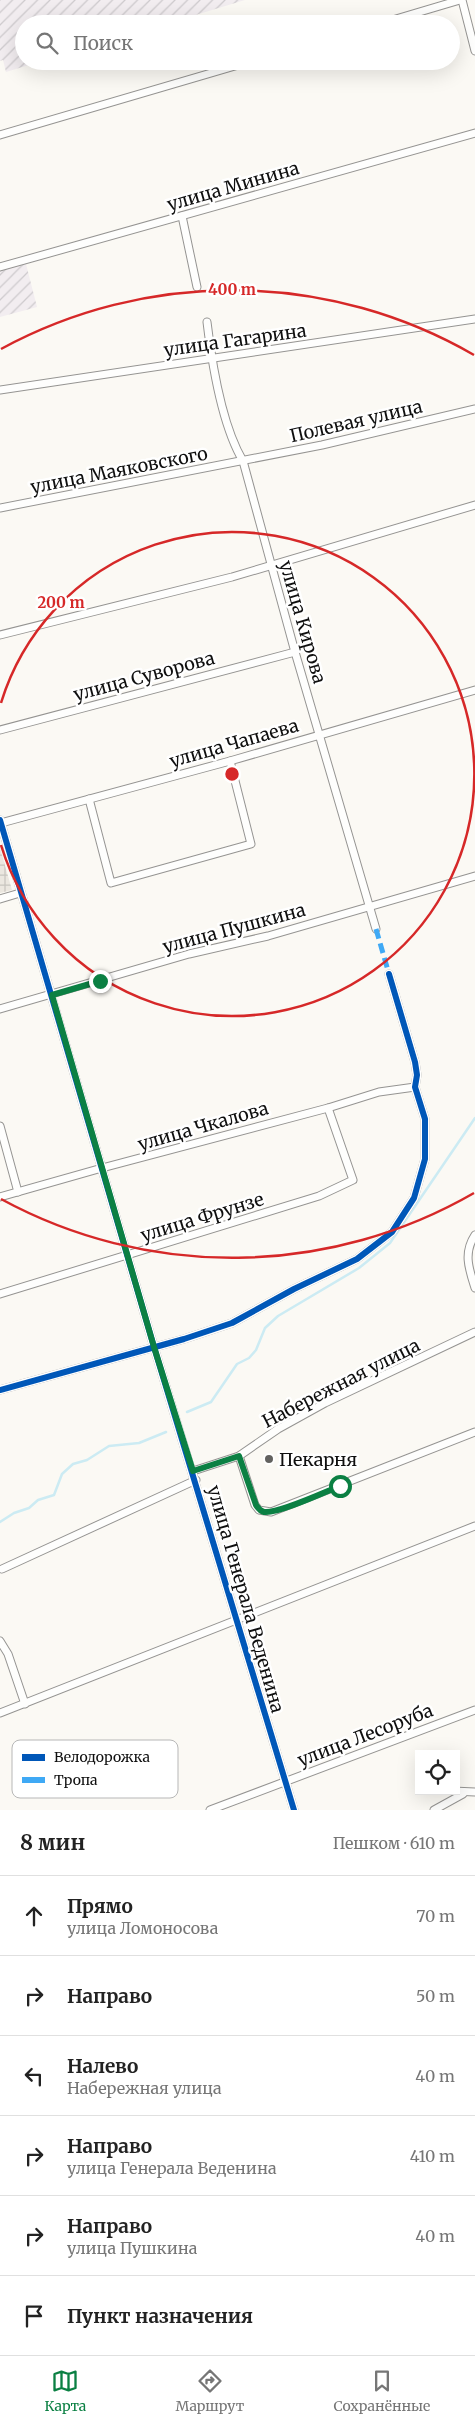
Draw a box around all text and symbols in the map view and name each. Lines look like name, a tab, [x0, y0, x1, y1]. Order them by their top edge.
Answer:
search box	[15, 15, 460, 70]
icon: search	[33, 29, 61, 57]
text: Поиск	[73, 31, 133, 55]
street label: улица Минина	[164, 156, 302, 216]
text: 400 m	[208, 280, 256, 299]
street label: улица Гагарина	[162, 319, 308, 361]
street label: Полевая улица	[287, 395, 425, 447]
street label: улица Маяковского	[28, 442, 210, 498]
street label: улица Кирова	[274, 558, 332, 687]
text: 200 m	[37, 593, 85, 612]
street label: улица Суворова	[71, 646, 217, 706]
street label: улица Чапаева	[167, 713, 302, 772]
centre of rings	[223, 765, 241, 783]
street label: улица Пушкина	[160, 898, 308, 958]
route end	[89, 970, 112, 993]
street label: улица Чкалова	[135, 1096, 271, 1156]
street label: улица Фрунзе	[138, 1187, 266, 1247]
street label: Набережная улица	[258, 1333, 424, 1433]
place label: Пекарня	[279, 1448, 357, 1471]
marker: Пекарня	[263, 1453, 275, 1465]
route start	[329, 1475, 352, 1498]
street label: улица Генерала Веденина	[202, 1483, 290, 1716]
street label: улица Лесоруба	[294, 1698, 436, 1771]
legend	[12, 1740, 178, 1798]
text: Велодорожка	[54, 1748, 150, 1766]
map controls	[415, 1750, 460, 1795]
button: locate	[415, 1750, 460, 1795]
text: Тропа	[54, 1771, 98, 1789]
text: 8 мин	[20, 1829, 85, 1856]
text: Пешком · 610 m	[333, 1833, 455, 1853]
text: Прямо	[67, 1894, 133, 1918]
icon: ahead	[20, 1902, 48, 1930]
text: 70 m	[416, 1906, 455, 1926]
text: улица Ломоносова	[67, 1918, 218, 1938]
icon: right	[20, 1982, 48, 2010]
text: Направо	[67, 1984, 152, 2008]
text: 50 m	[416, 1986, 455, 2006]
text: Налево	[67, 2054, 138, 2078]
icon: left	[20, 2062, 48, 2090]
text: 40 m	[415, 2066, 455, 2086]
text: Набережная улица	[67, 2078, 222, 2098]
text: Направо	[67, 2134, 152, 2158]
icon: right	[20, 2142, 48, 2170]
text: 410 m	[410, 2146, 455, 2166]
text: улица Генерала Веденина	[67, 2158, 276, 2178]
text: Направо	[67, 2214, 152, 2238]
icon: right	[20, 2222, 48, 2250]
text: 40 m	[415, 2226, 455, 2246]
text: улица Пушкина	[67, 2238, 197, 2258]
icon: arrive	[20, 2302, 48, 2330]
text: Пункт назначения	[67, 2304, 253, 2328]
tab: Карта	[45, 2367, 86, 2415]
tab: Маршрут	[176, 2367, 244, 2415]
tab: Сохранённые	[333, 2367, 430, 2415]

